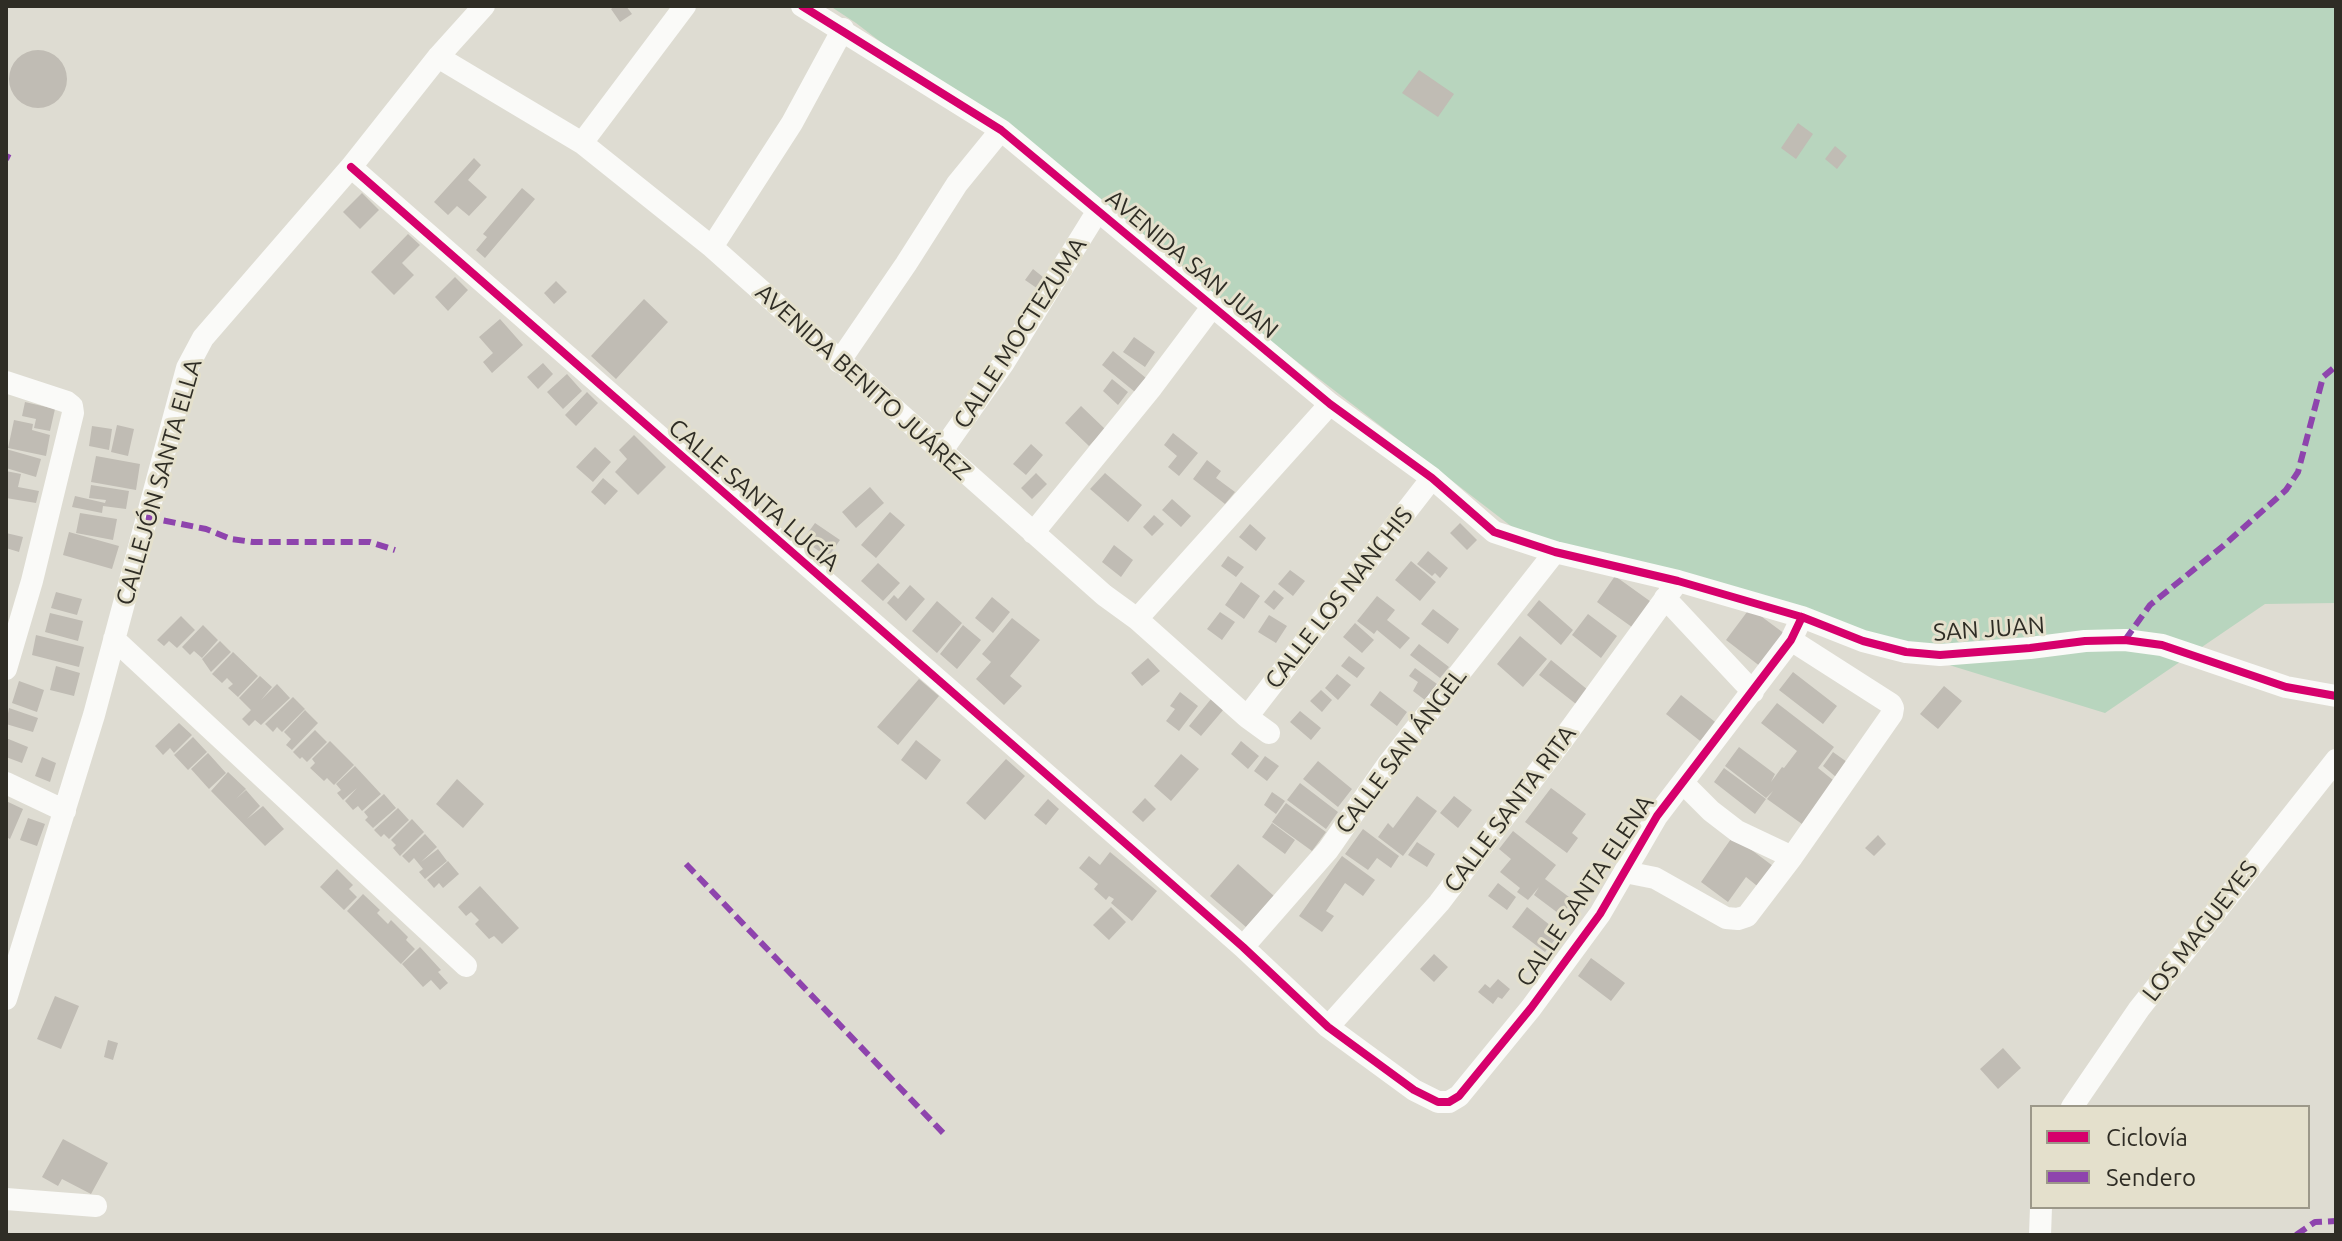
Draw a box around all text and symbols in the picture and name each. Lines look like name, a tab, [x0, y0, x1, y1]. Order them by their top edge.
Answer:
street label: AVENIDA SAN JUAN	[1100, 184, 1284, 344]
street label: CALLE MOCTEZUMA	[947, 232, 1093, 434]
street label: AVENIDA BENITO JUÁREZ	[750, 278, 976, 486]
street label: CALLEJÓN SANTA ELLA	[110, 356, 208, 608]
street label: CALLE SANTA LUCÍA	[662, 413, 846, 577]
street label: CALLE LOS NANCHIS	[1259, 501, 1419, 695]
street label: SAN JUAN	[1932, 611, 2046, 647]
street label: CALLE SAN ÁNGEL	[1330, 663, 1472, 839]
street label: CALLE SANTA RITA	[1438, 720, 1582, 898]
street label: CALLE SANTA ELENA	[1510, 790, 1660, 992]
street label: LOS MAGUEYES	[2136, 855, 2264, 1007]
legend	[2030, 1105, 2310, 1209]
text: Ciclovía	[2106, 1124, 2188, 1151]
text: Sendero	[2106, 1164, 2196, 1191]

